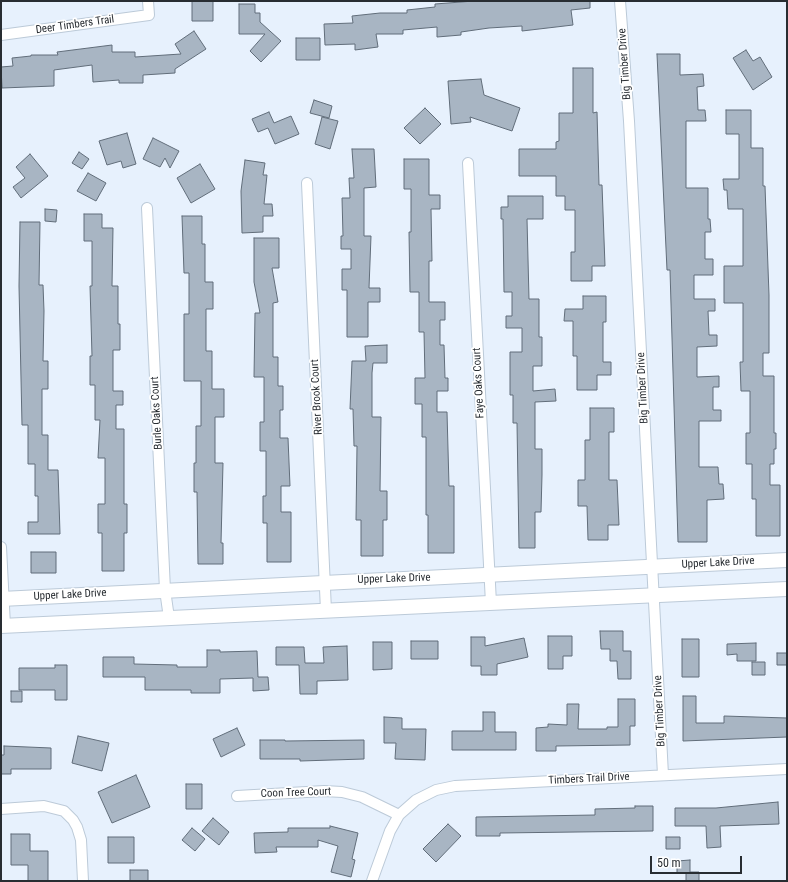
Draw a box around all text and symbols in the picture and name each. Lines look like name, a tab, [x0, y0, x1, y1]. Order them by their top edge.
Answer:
street label: Deer Timbers Trail	[35, 13, 115, 37]
street label: Big Timber Drive	[616, 28, 634, 100]
street label: Faye Oaks Court	[471, 347, 487, 419]
street label: Big Timber Drive	[635, 352, 651, 424]
street label: River Brook Court	[308, 359, 326, 435]
street label: Burle Oaks Court	[148, 376, 166, 450]
street label: Upper Lake Drive	[681, 554, 755, 572]
street label: Upper Lake Drive	[357, 571, 431, 587]
street label: Upper Lake Drive	[33, 586, 107, 604]
street label: Big Timber Drive	[652, 675, 668, 747]
street label: Timbers Trail Drive	[548, 770, 630, 788]
street label: Coon Tree Court	[261, 785, 331, 801]
scale bar	[652, 848, 744, 874]
text: 50 m	[657, 856, 681, 870]

